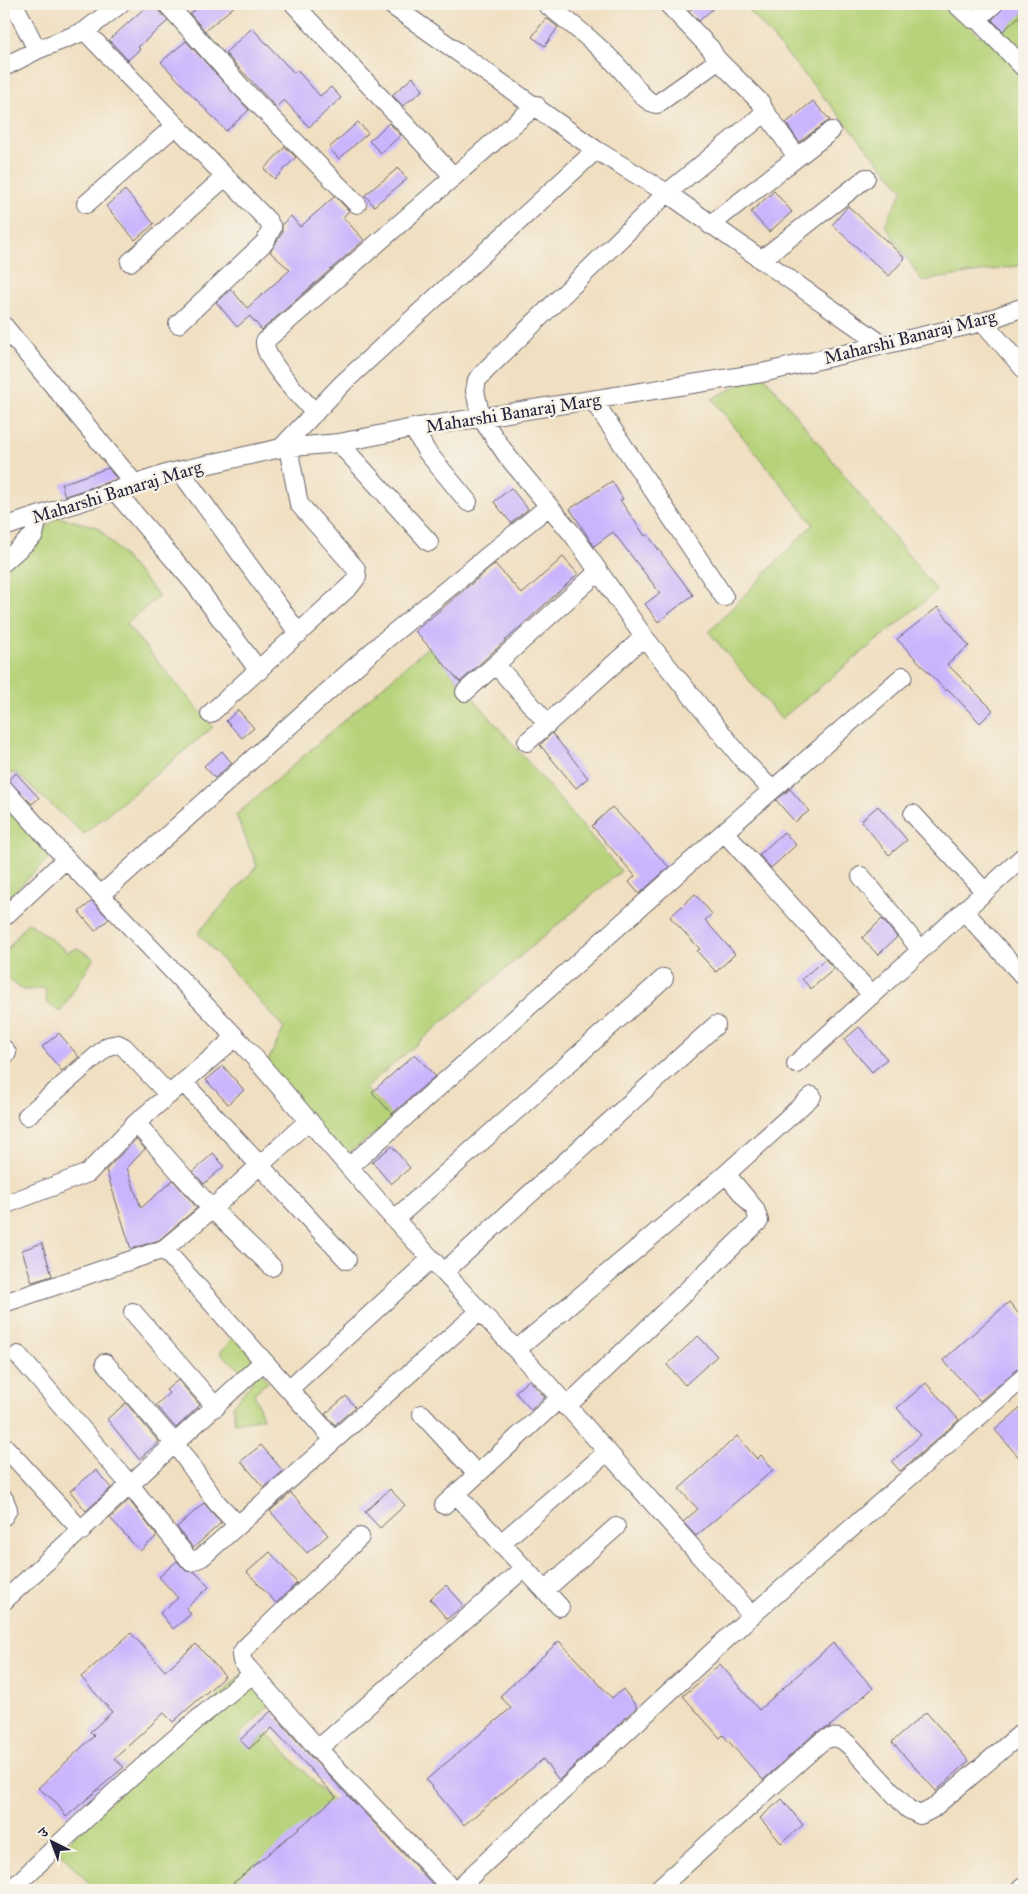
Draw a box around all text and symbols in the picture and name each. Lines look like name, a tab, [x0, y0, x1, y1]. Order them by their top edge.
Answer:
street label: Maharshi Banaraj Marg	[822, 305, 999, 370]
street label: Maharshi Banaraj Marg	[424, 388, 603, 439]
street label: Maharshi Banaraj Marg	[29, 455, 206, 529]
north arrow	[28, 1816, 78, 1866]
text: उ	[35, 1823, 53, 1842]

